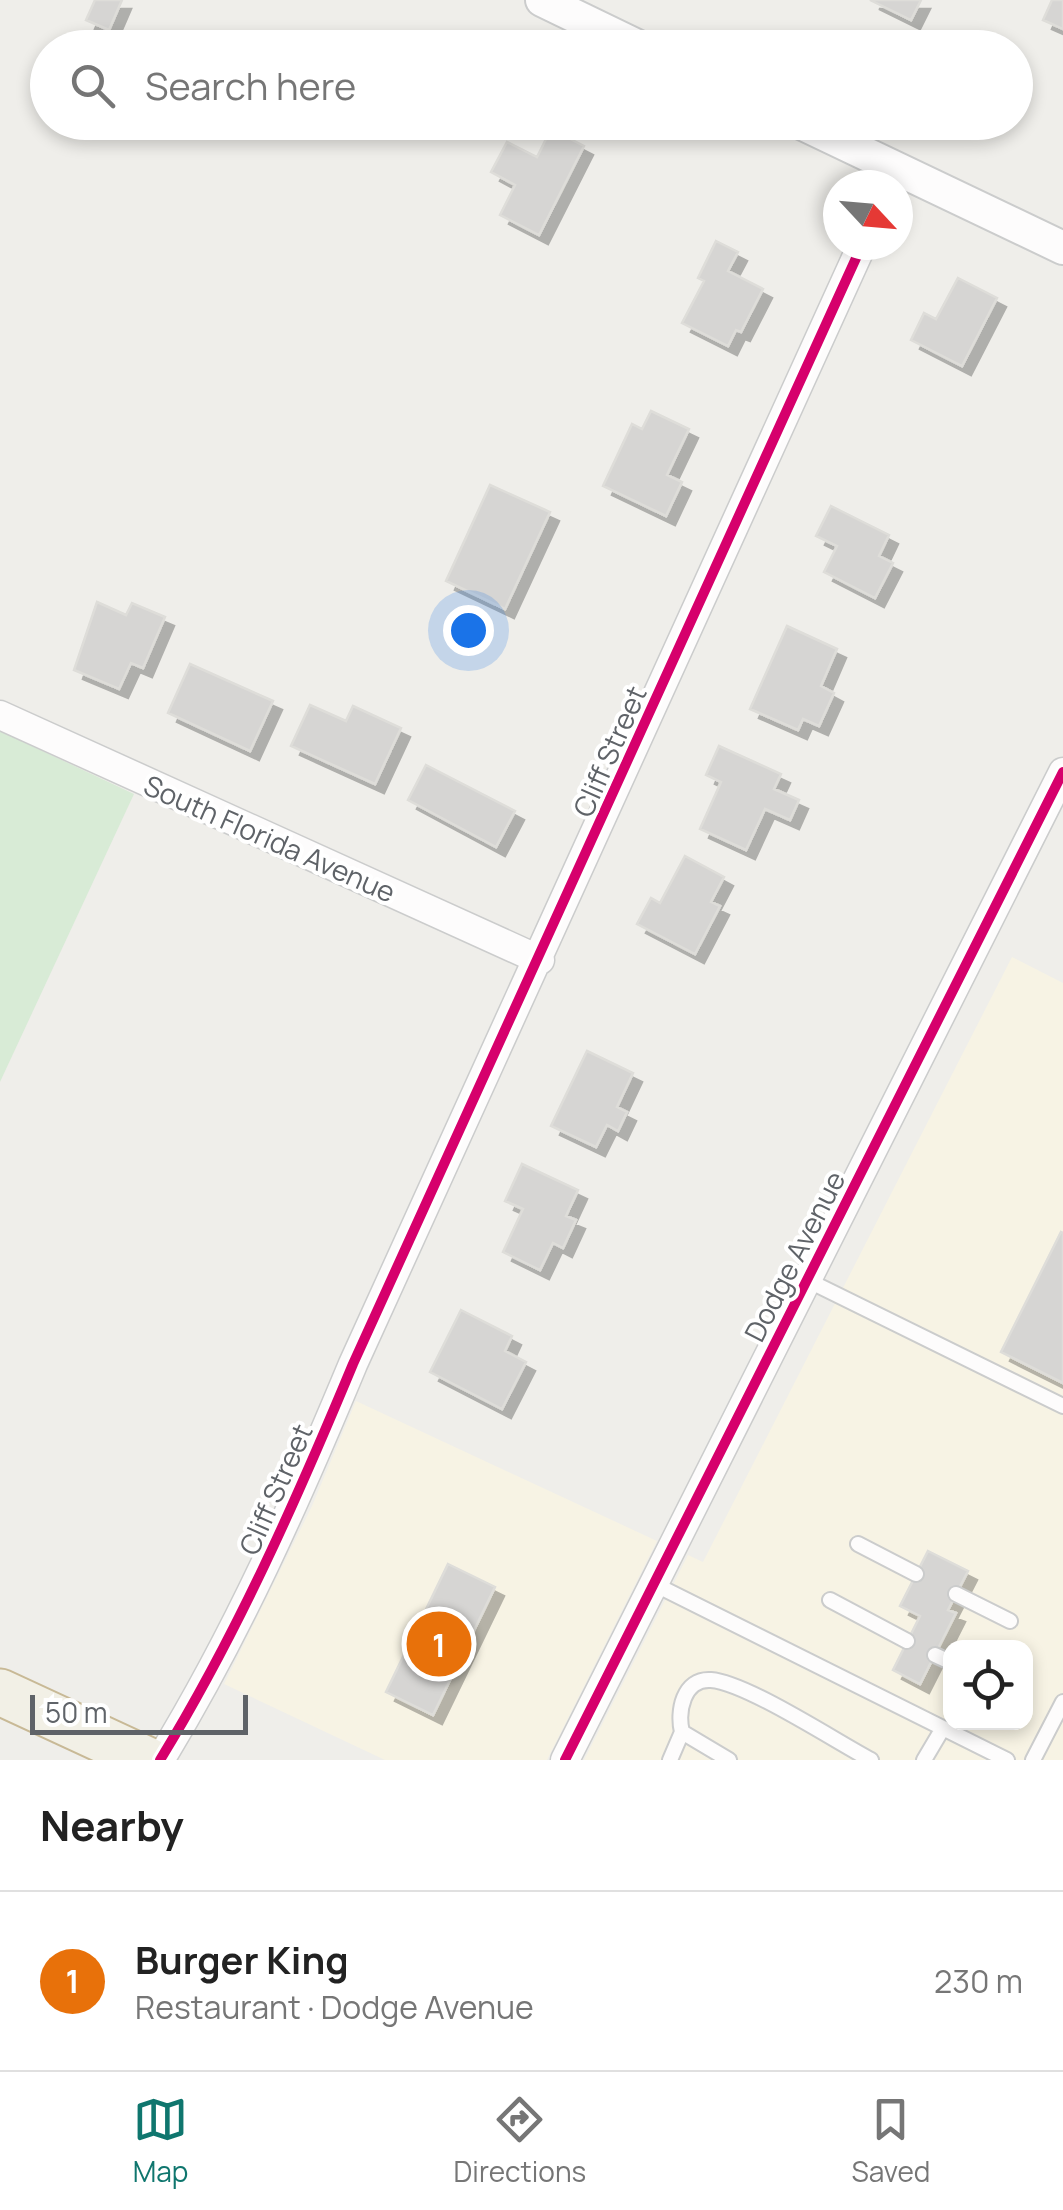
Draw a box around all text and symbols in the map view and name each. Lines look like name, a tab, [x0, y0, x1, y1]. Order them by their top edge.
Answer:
search box	[30, 30, 1033, 140]
icon: search	[65, 58, 120, 113]
text: Search here	[145, 59, 356, 111]
north arrow	[823, 170, 913, 260]
your location	[443, 605, 494, 656]
street label: Cliff Street	[563, 680, 655, 822]
street label: South Florida Avenue	[138, 765, 402, 911]
street label: Dodge Avenue	[735, 1164, 853, 1348]
street label: Cliff Street	[229, 1418, 321, 1560]
pin: 1	[406, 1606, 472, 1682]
map controls	[943, 1640, 1033, 1730]
button: locate	[943, 1640, 1033, 1730]
scale bar	[30, 1690, 248, 1734]
text: 50 m	[45, 1693, 108, 1731]
text: Nearby	[40, 1796, 184, 1854]
text: Burger King	[135, 1933, 349, 1985]
text: 1	[65, 1959, 80, 2003]
text: 230 m	[934, 1959, 1023, 2003]
text: Restaurant · Dodge Avenue	[135, 1985, 534, 2029]
tab: Map	[133, 2092, 188, 2190]
tab: Directions	[454, 2092, 586, 2190]
tab: Saved	[851, 2092, 930, 2190]

